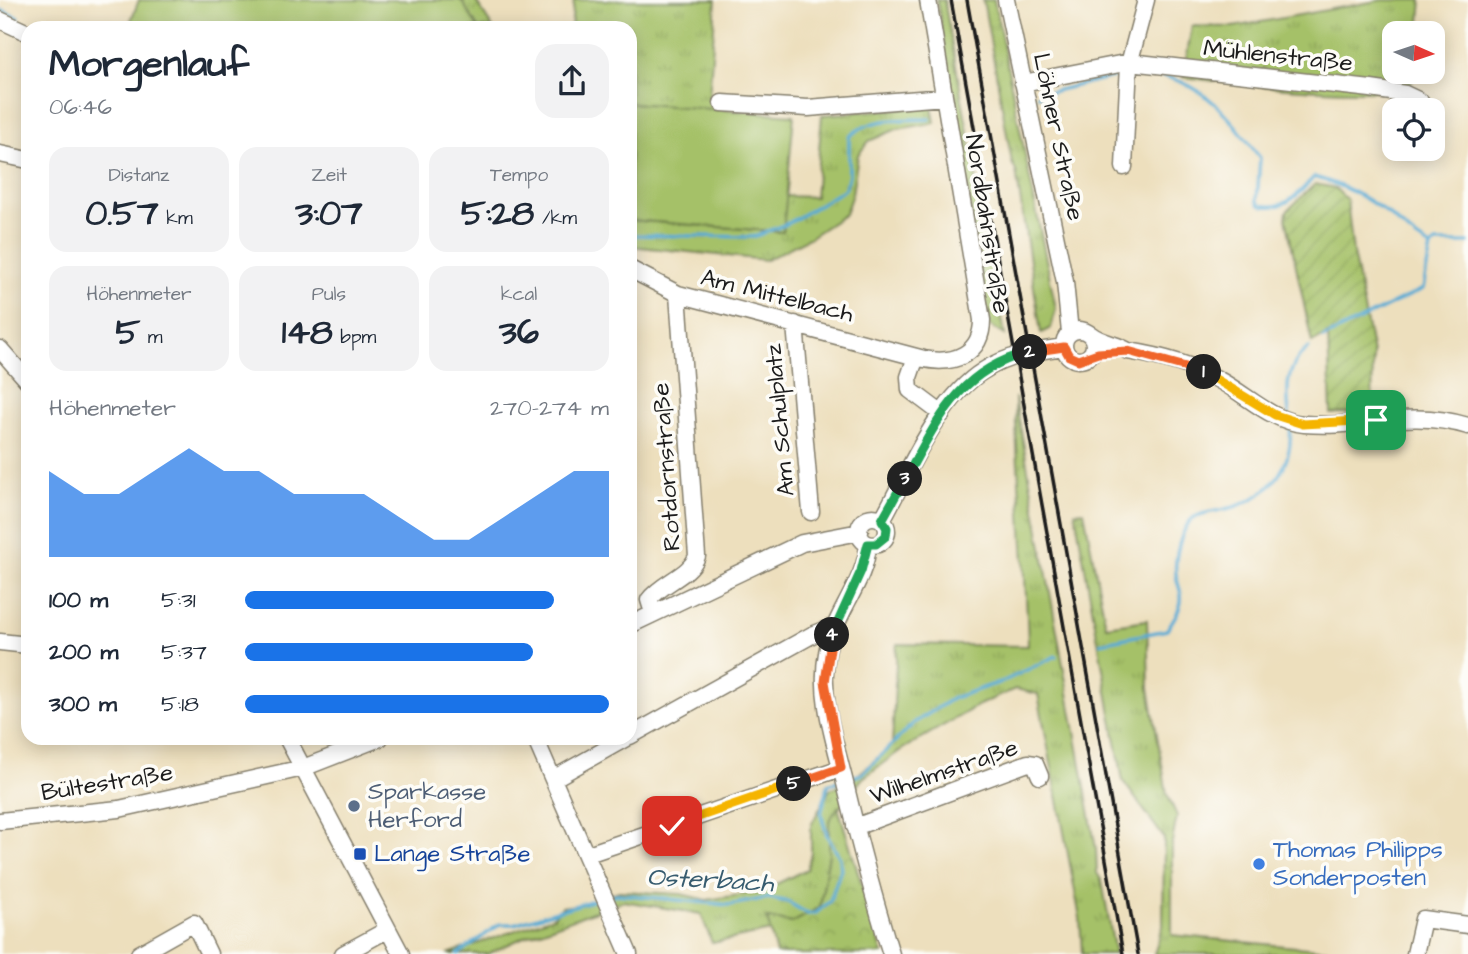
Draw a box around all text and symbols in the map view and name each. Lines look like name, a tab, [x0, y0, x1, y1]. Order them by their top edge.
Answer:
north arrow	[1382, 21, 1446, 84]
map controls	[1382, 21, 1445, 161]
street label: Mühlenstraße	[1202, 31, 1354, 81]
text: Morgenlauf	[49, 39, 249, 91]
button: share	[535, 44, 609, 118]
street label: Löhner Straße	[1024, 50, 1092, 224]
text: 06:46	[49, 91, 112, 123]
button: locate	[1382, 98, 1445, 161]
street label: Nordbahnstraße	[956, 132, 1018, 316]
text: Distanz	[109, 162, 170, 189]
text: Zeit	[311, 162, 347, 189]
text: Tempo	[490, 162, 548, 189]
text: 0.57	[85, 189, 159, 238]
text: 3:07	[295, 189, 363, 238]
text: 5:28	[461, 189, 534, 238]
text: km	[159, 205, 193, 232]
text: /km	[534, 205, 577, 232]
street label: Am Mittelbach	[697, 261, 857, 331]
text: Höhenmeter	[87, 281, 191, 308]
text: Puls	[312, 281, 346, 308]
text: kcal	[501, 281, 537, 308]
text: 5	[115, 308, 140, 357]
text: 148	[282, 308, 333, 357]
text: 36	[499, 308, 539, 357]
text: m	[140, 324, 163, 351]
text: bpm	[333, 324, 376, 351]
pin: 2	[1012, 334, 1048, 370]
text: 2	[1024, 338, 1035, 365]
street label: Am Schulplatz	[756, 342, 804, 498]
pin: 1	[1186, 354, 1222, 390]
text: 1	[1202, 358, 1205, 385]
street label: Rotdornstraße	[644, 382, 690, 552]
pin	[1346, 390, 1406, 450]
text: Höhenmeter	[49, 392, 176, 424]
text: 270–274 m	[490, 392, 609, 424]
icon: arrive	[1357, 401, 1395, 439]
pin: 3	[888, 462, 922, 496]
text: 3	[900, 465, 909, 492]
text: 100 m	[49, 584, 108, 616]
text: 5:31	[161, 584, 196, 616]
pin: 4	[814, 618, 850, 652]
text: 4	[825, 621, 838, 648]
text: 200 m	[49, 636, 118, 668]
text: 5:37	[161, 636, 207, 668]
text: 300 m	[49, 688, 117, 720]
text: 5:18	[161, 688, 199, 720]
street label: Wilhelmstraße	[865, 731, 1023, 813]
street label: Bültestraße	[39, 756, 175, 810]
pin: 5	[776, 766, 812, 802]
text: 5	[787, 770, 800, 797]
place label: Sparkasse Herford	[368, 775, 486, 837]
pin	[642, 796, 702, 856]
marker: Sparkasse Herford	[346, 798, 362, 814]
icon: check	[653, 807, 691, 845]
place label: Thomas Philipps Sonderposten	[1273, 833, 1443, 895]
place label: Lange Straße	[374, 837, 530, 872]
marker: Lange Straße	[352, 846, 368, 862]
marker: Thomas Philipps Sonderposten	[1251, 856, 1267, 872]
water label: Osterbach	[646, 859, 775, 901]

